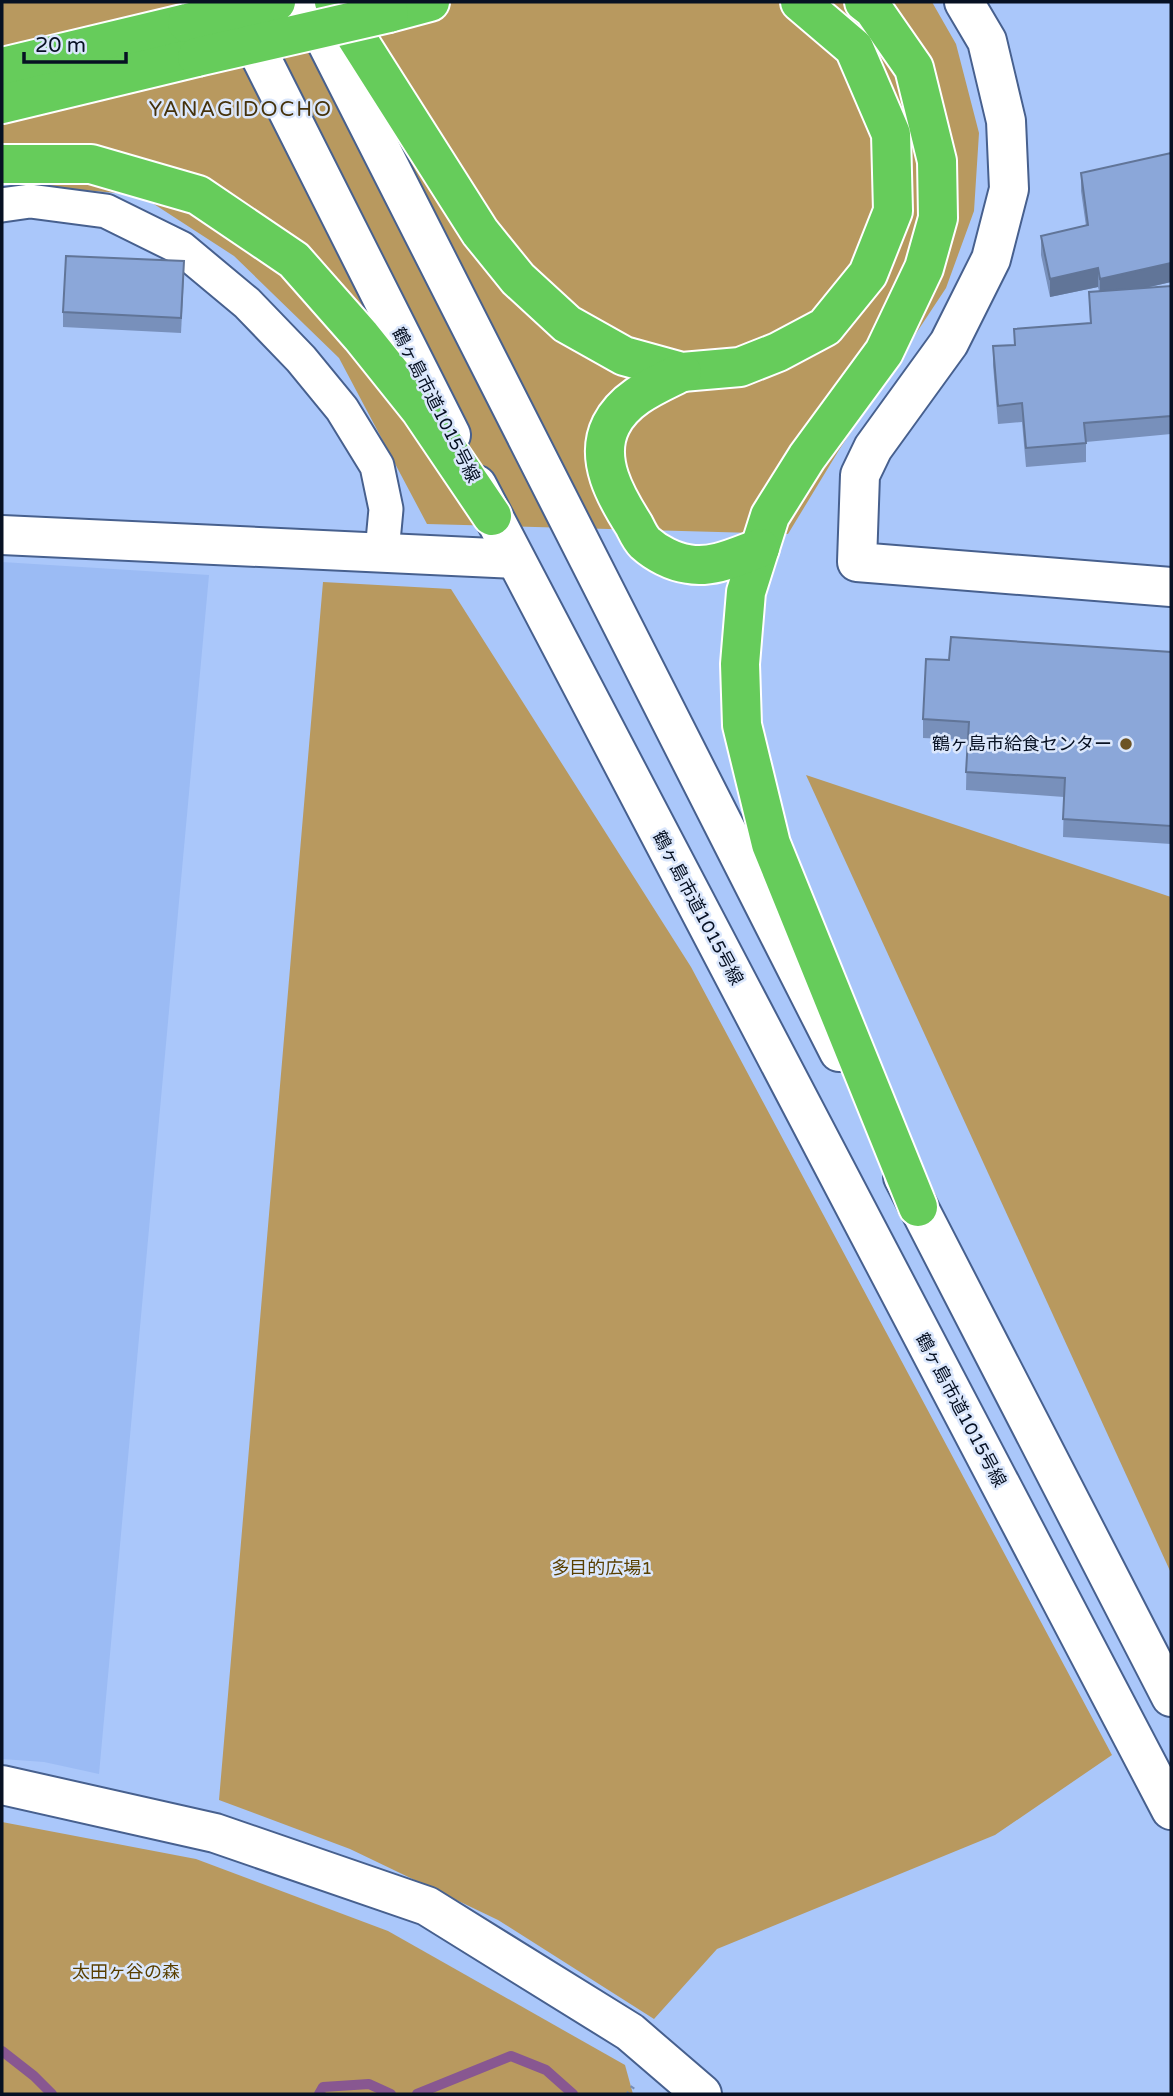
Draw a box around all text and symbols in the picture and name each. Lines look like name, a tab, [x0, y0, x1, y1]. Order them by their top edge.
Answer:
scale bar	[24, 21, 126, 65]
text: 20 m	[35, 33, 86, 58]
district label: YANAGIDOCHO	[149, 97, 333, 122]
street label: 鶴ヶ島市道1015号線	[387, 324, 485, 486]
place label: 鶴ヶ島市給食センター	[932, 733, 1112, 755]
marker: 鶴ヶ島市給食センター	[1118, 736, 1134, 752]
street label: 鶴ヶ島市道1015号線	[648, 827, 748, 989]
street label: 鶴ヶ島市道1015号線	[911, 1329, 1011, 1491]
park label: 多目的広場1	[551, 1557, 653, 1579]
park label: 太田ヶ谷の森	[72, 1961, 180, 1983]

